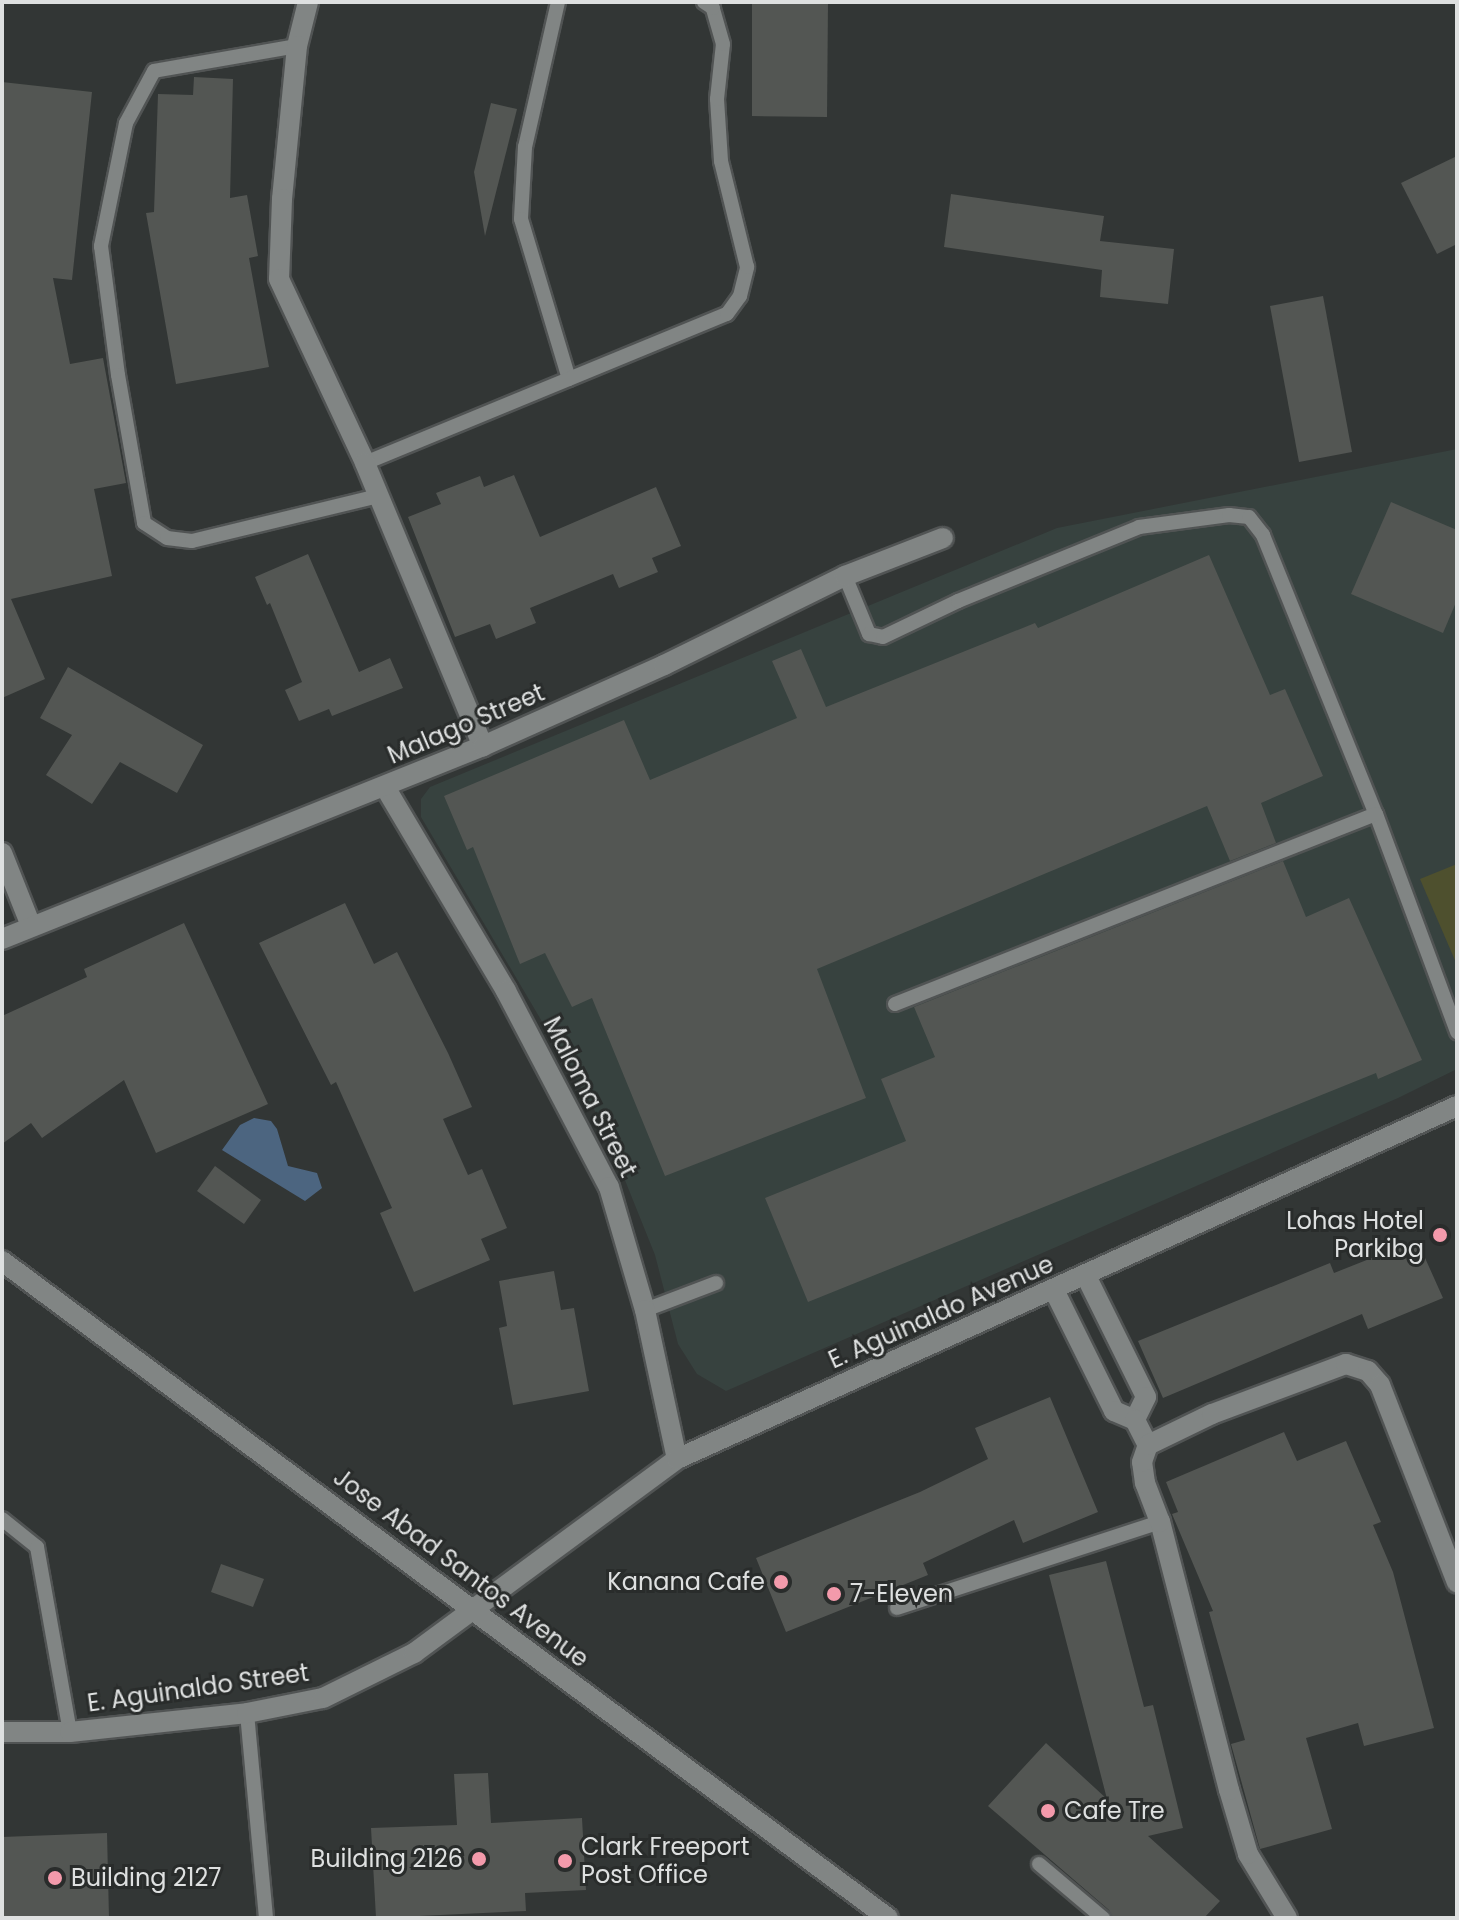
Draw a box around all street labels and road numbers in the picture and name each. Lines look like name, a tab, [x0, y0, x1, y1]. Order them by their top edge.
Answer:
street label: Malago Street	[383, 678, 549, 770]
street label: Maloma Street	[537, 1012, 643, 1182]
street label: E. Aguinaldo Avenue	[824, 1249, 1058, 1375]
street label: Jose Abad Santos Avenue	[328, 1463, 594, 1673]
street label: E. Aguinaldo Street	[85, 1658, 311, 1718]

